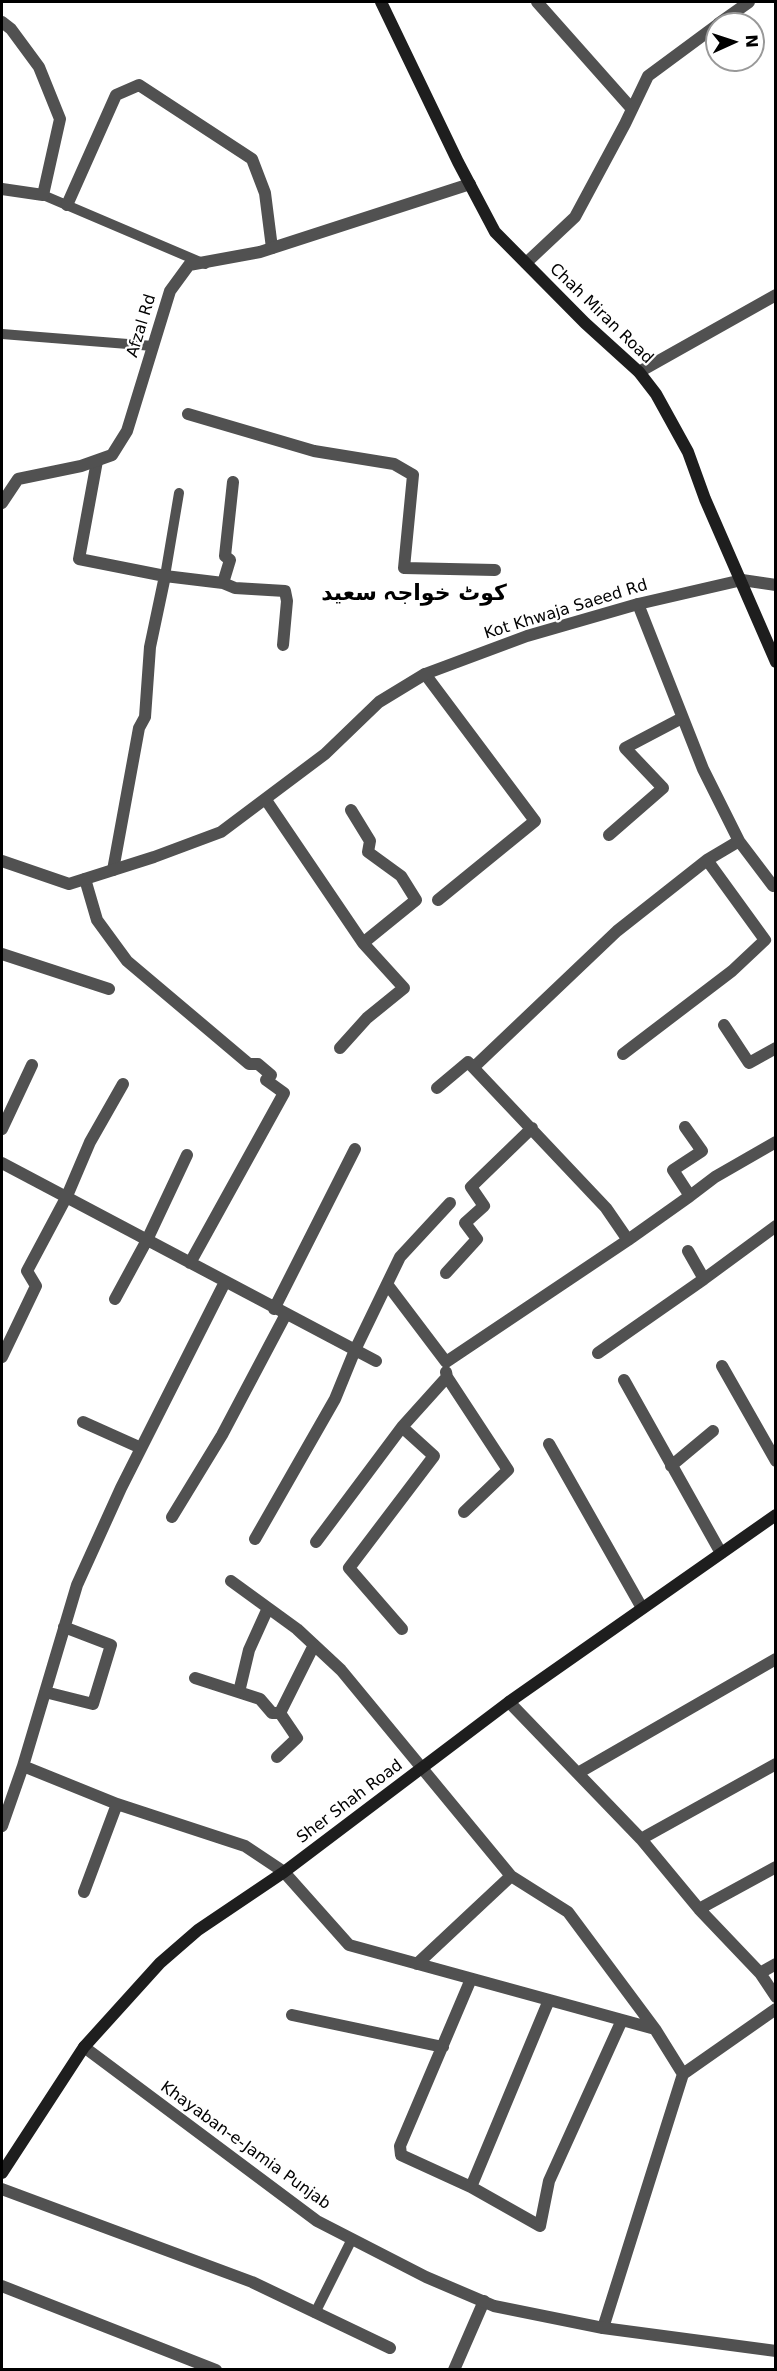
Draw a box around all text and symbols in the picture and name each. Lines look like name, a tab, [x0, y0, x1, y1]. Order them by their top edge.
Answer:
north arrow	[705, 12, 765, 72]
text: N	[742, 34, 761, 48]
street label: Chah Miran Road	[545, 260, 657, 368]
street label: Afzal Rd	[123, 292, 161, 360]
street label: Kot Khwaja Saeed Rd	[482, 576, 650, 644]
district label: کوٹ خواجہ سعید	[321, 581, 507, 607]
street label: Sher Shah Road	[293, 1756, 407, 1848]
street label: Khayaban-e-Jamia Punjab	[156, 2078, 334, 2214]

